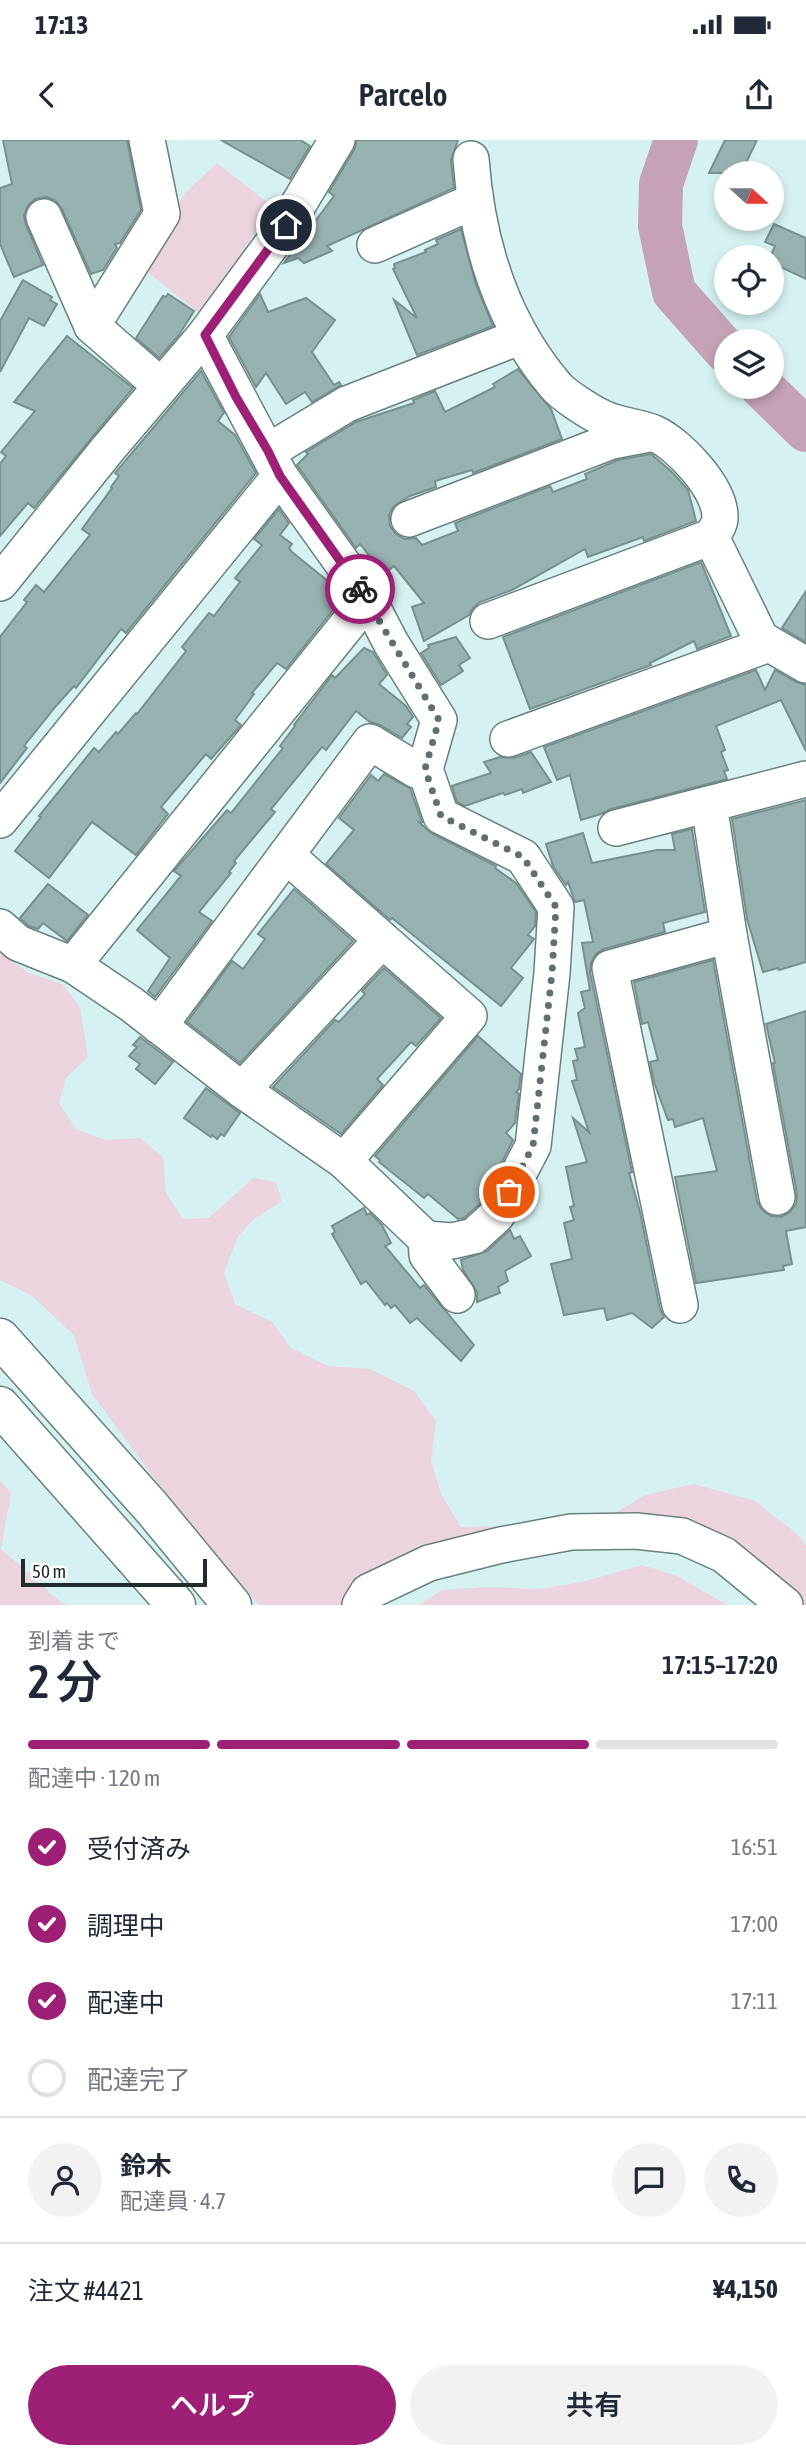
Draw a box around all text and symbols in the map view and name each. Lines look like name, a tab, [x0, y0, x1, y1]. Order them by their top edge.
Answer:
text: 17:13	[35, 10, 89, 40]
icon: back	[28, 76, 66, 114]
text: Parcelo	[359, 76, 447, 113]
icon: share	[740, 76, 778, 114]
north arrow	[714, 161, 784, 231]
map controls	[714, 161, 784, 399]
pin	[256, 195, 316, 255]
icon: home	[267, 206, 305, 244]
button: locate	[714, 245, 784, 315]
button: layers	[714, 329, 784, 399]
courier	[325, 554, 395, 624]
icon: bike	[341, 570, 379, 608]
pin	[479, 1162, 539, 1222]
icon: bag	[490, 1173, 528, 1211]
scale bar	[21, 1556, 206, 1588]
text: 50 m	[32, 1560, 66, 1582]
text: 到着まで	[28, 1628, 120, 1654]
text: 17:15–17:20	[662, 1650, 778, 1680]
text: 2 分	[28, 1655, 102, 1708]
text: 配達中 · 120 m	[28, 1765, 160, 1791]
icon: check	[28, 1828, 66, 1866]
text: 受付済み	[87, 1834, 191, 1864]
text: 16:51	[731, 1834, 778, 1860]
icon: check	[28, 1905, 66, 1943]
text: 調理中	[87, 1911, 165, 1941]
text: 17:00	[730, 1911, 778, 1937]
icon: check	[28, 1982, 66, 2020]
text: 配達中	[87, 1988, 165, 2018]
text: 17:11	[731, 1988, 778, 2014]
text: 配達完了	[87, 2065, 191, 2095]
button: person	[28, 2143, 102, 2217]
button: chat	[612, 2143, 686, 2217]
button: phone	[704, 2143, 778, 2217]
text: 鈴木	[120, 2151, 172, 2181]
text: 配達員 · 4.7	[120, 2188, 226, 2214]
text: ¥4,150	[713, 2274, 778, 2304]
text: 注文 #4421	[28, 2276, 144, 2306]
button: ヘルプ	[28, 2365, 396, 2445]
button: 共有	[410, 2365, 778, 2445]

